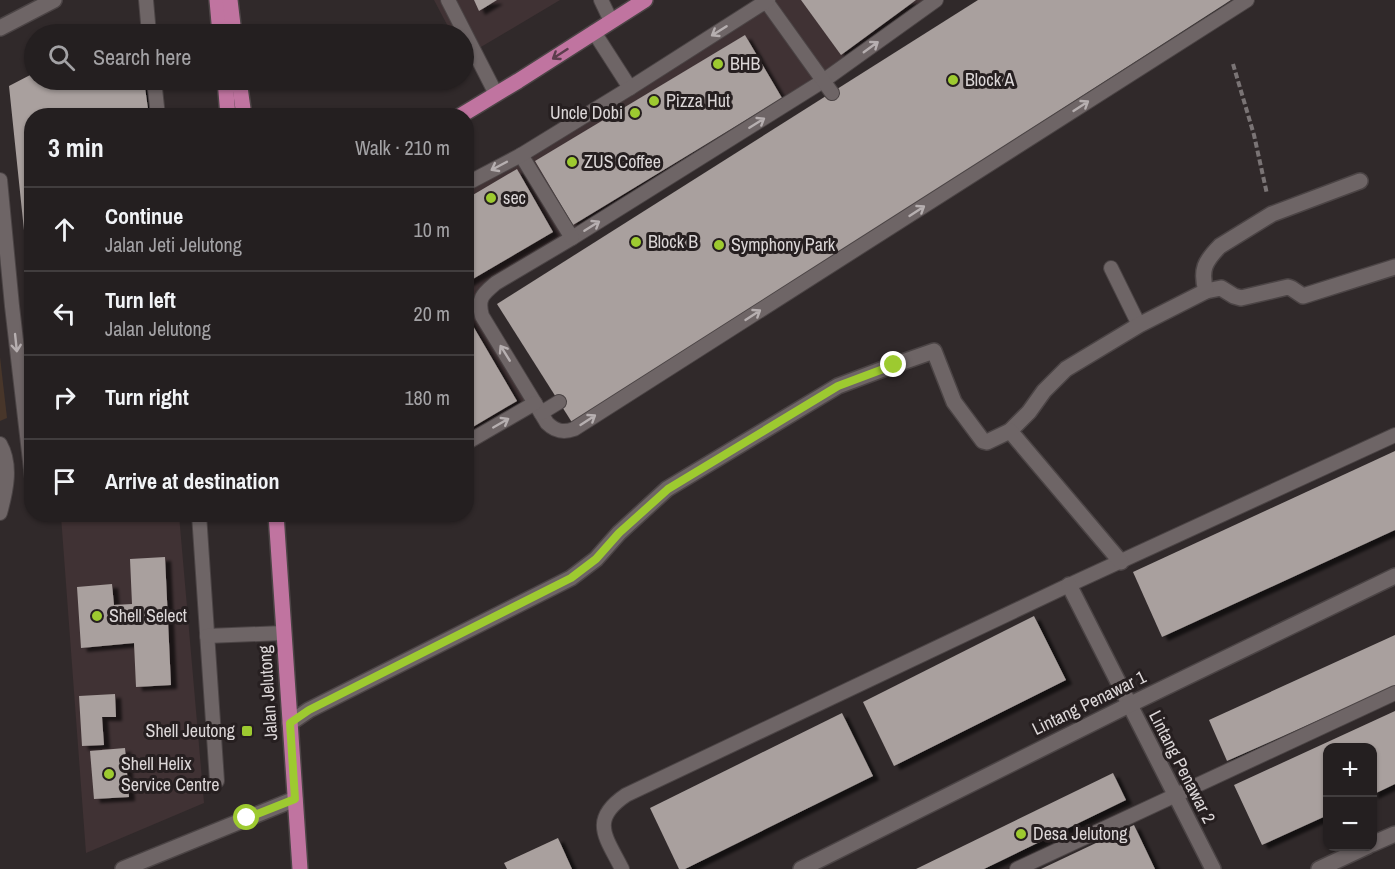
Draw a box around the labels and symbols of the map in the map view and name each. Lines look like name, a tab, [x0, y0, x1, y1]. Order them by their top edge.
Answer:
one-way arrow	[711, 26, 728, 38]
one-way arrow	[862, 41, 878, 53]
one-way arrow	[552, 48, 569, 60]
place label: BHB	[730, 51, 761, 76]
marker: BHB	[711, 57, 725, 71]
place label: Block A	[965, 67, 1014, 92]
marker: Block A	[946, 73, 960, 87]
place label: Pizza Hut	[666, 88, 730, 113]
marker: Pizza Hut	[647, 94, 661, 108]
one-way arrow	[1073, 99, 1090, 112]
place label: Uncle Dobi	[550, 100, 623, 125]
marker: Uncle Dobi	[628, 106, 642, 120]
one-way arrow	[748, 116, 765, 128]
place label: ZUS Coffee	[584, 149, 661, 174]
marker: ZUS Coffee	[565, 155, 579, 169]
one-way arrow	[490, 161, 508, 173]
place label: sec	[503, 185, 526, 210]
marker: sec	[484, 191, 498, 205]
one-way arrow	[908, 204, 925, 216]
one-way arrow	[583, 220, 600, 233]
place label: Block B	[648, 229, 698, 254]
place label: Symphony Park	[731, 232, 836, 257]
marker: Block B	[629, 235, 643, 249]
marker: Symphony Park	[712, 238, 726, 252]
one-way arrow	[744, 309, 761, 322]
one-way arrow	[11, 333, 22, 352]
one-way arrow	[498, 345, 510, 362]
route end	[880, 351, 906, 377]
one-way arrow	[579, 414, 596, 426]
one-way arrow	[492, 417, 509, 429]
place label: Shell Select	[109, 603, 187, 628]
marker: Shell Select	[90, 609, 104, 623]
street label: Jalan Jelutong	[252, 644, 283, 741]
street label: Lintang Penawar 1	[1028, 664, 1151, 741]
street label: Lintang Penawar 2	[1143, 706, 1222, 828]
place label: Shell Jeutong	[146, 718, 236, 743]
marker: Shell Jeutong	[240, 724, 254, 738]
place label: Shell Helix Service Centre	[121, 751, 219, 797]
marker: Shell Helix Service Centre	[102, 767, 116, 781]
route start	[233, 804, 259, 830]
place label: Desa Jelutong	[1033, 821, 1128, 846]
marker: Desa Jelutong	[1014, 827, 1028, 841]

